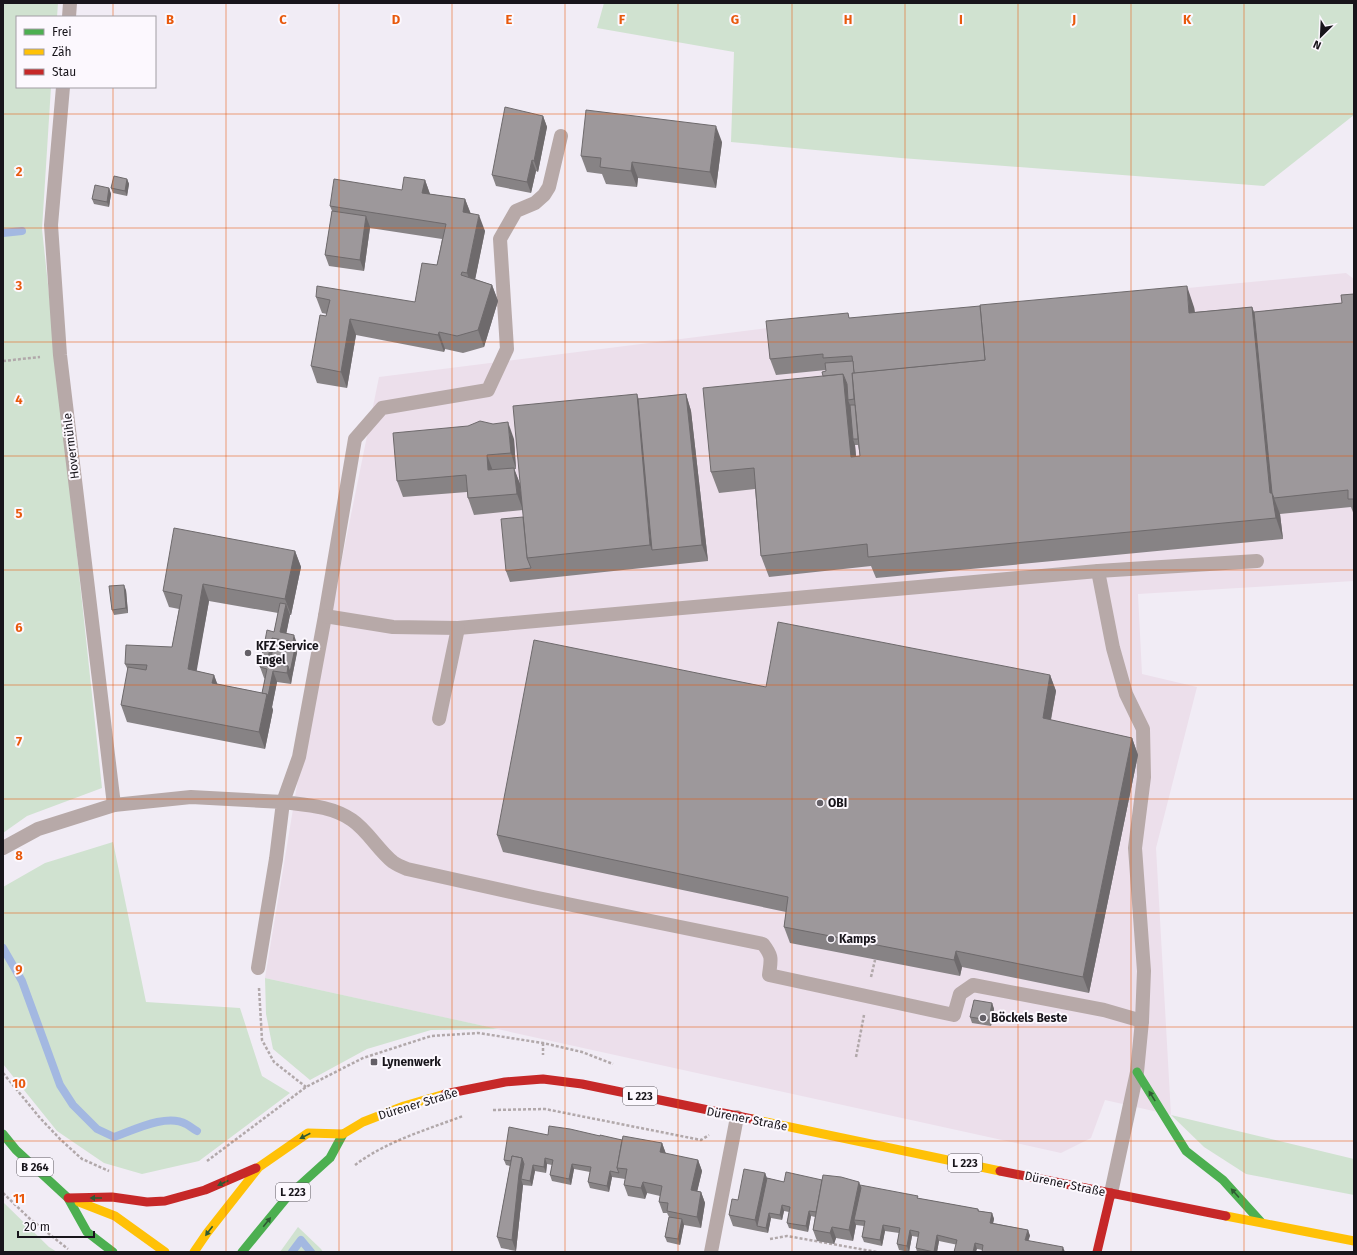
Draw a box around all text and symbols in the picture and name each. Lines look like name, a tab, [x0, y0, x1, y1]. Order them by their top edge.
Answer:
text: B	[166, 12, 174, 27]
text: C	[279, 12, 287, 27]
text: D	[392, 12, 401, 27]
text: E	[506, 12, 513, 27]
text: F	[619, 12, 626, 27]
text: G	[731, 12, 739, 27]
text: H	[844, 12, 852, 27]
text: I	[959, 12, 963, 27]
text: J	[1071, 12, 1076, 27]
text: K	[1183, 12, 1192, 27]
legend	[16, 16, 156, 88]
north arrow	[1301, 16, 1341, 56]
text: Frei	[52, 25, 72, 39]
text: N	[1311, 37, 1323, 52]
text: Zäh	[52, 45, 72, 59]
text: Stau	[52, 65, 76, 79]
text: 2	[16, 164, 23, 179]
text: 3	[15, 278, 23, 293]
text: 4	[15, 392, 23, 407]
street label: Hovermühle	[60, 412, 82, 480]
text: 5	[16, 506, 23, 521]
text: 6	[15, 620, 23, 635]
place label: KFZ Service Engel	[256, 639, 319, 667]
marker: KFZ Service Engel	[243, 648, 253, 658]
text: 7	[16, 734, 22, 749]
place label: OBI	[828, 796, 847, 810]
marker: OBI	[815, 798, 825, 808]
text: 8	[15, 848, 23, 863]
place label: Kamps	[839, 932, 876, 946]
marker: Kamps	[826, 934, 836, 944]
text: 9	[15, 962, 23, 977]
place label: Böckels Beste	[991, 1011, 1068, 1025]
marker: Böckels Beste	[978, 1013, 988, 1023]
place label: Lynenwerk	[382, 1055, 441, 1069]
marker: Lynenwerk	[369, 1057, 379, 1067]
text: 10	[12, 1076, 26, 1091]
street label: Dürener Straße	[377, 1085, 459, 1123]
road number: L 223	[623, 1087, 657, 1105]
one-way arrow	[1148, 1091, 1156, 1101]
street label: Dürener Straße	[705, 1104, 789, 1134]
one-way arrow	[299, 1133, 311, 1139]
road number: L 223	[948, 1154, 982, 1172]
road number: B 264	[17, 1158, 53, 1176]
street label: Dürener Straße	[1023, 1169, 1107, 1199]
one-way arrow	[217, 1179, 229, 1186]
road number: L 223	[276, 1183, 310, 1201]
one-way arrow	[1231, 1188, 1240, 1198]
text: 11	[13, 1191, 25, 1206]
one-way arrow	[90, 1194, 102, 1201]
scale bar	[18, 1213, 94, 1239]
one-way arrow	[263, 1216, 271, 1227]
text: 20 m	[24, 1220, 50, 1234]
one-way arrow	[205, 1225, 213, 1236]

